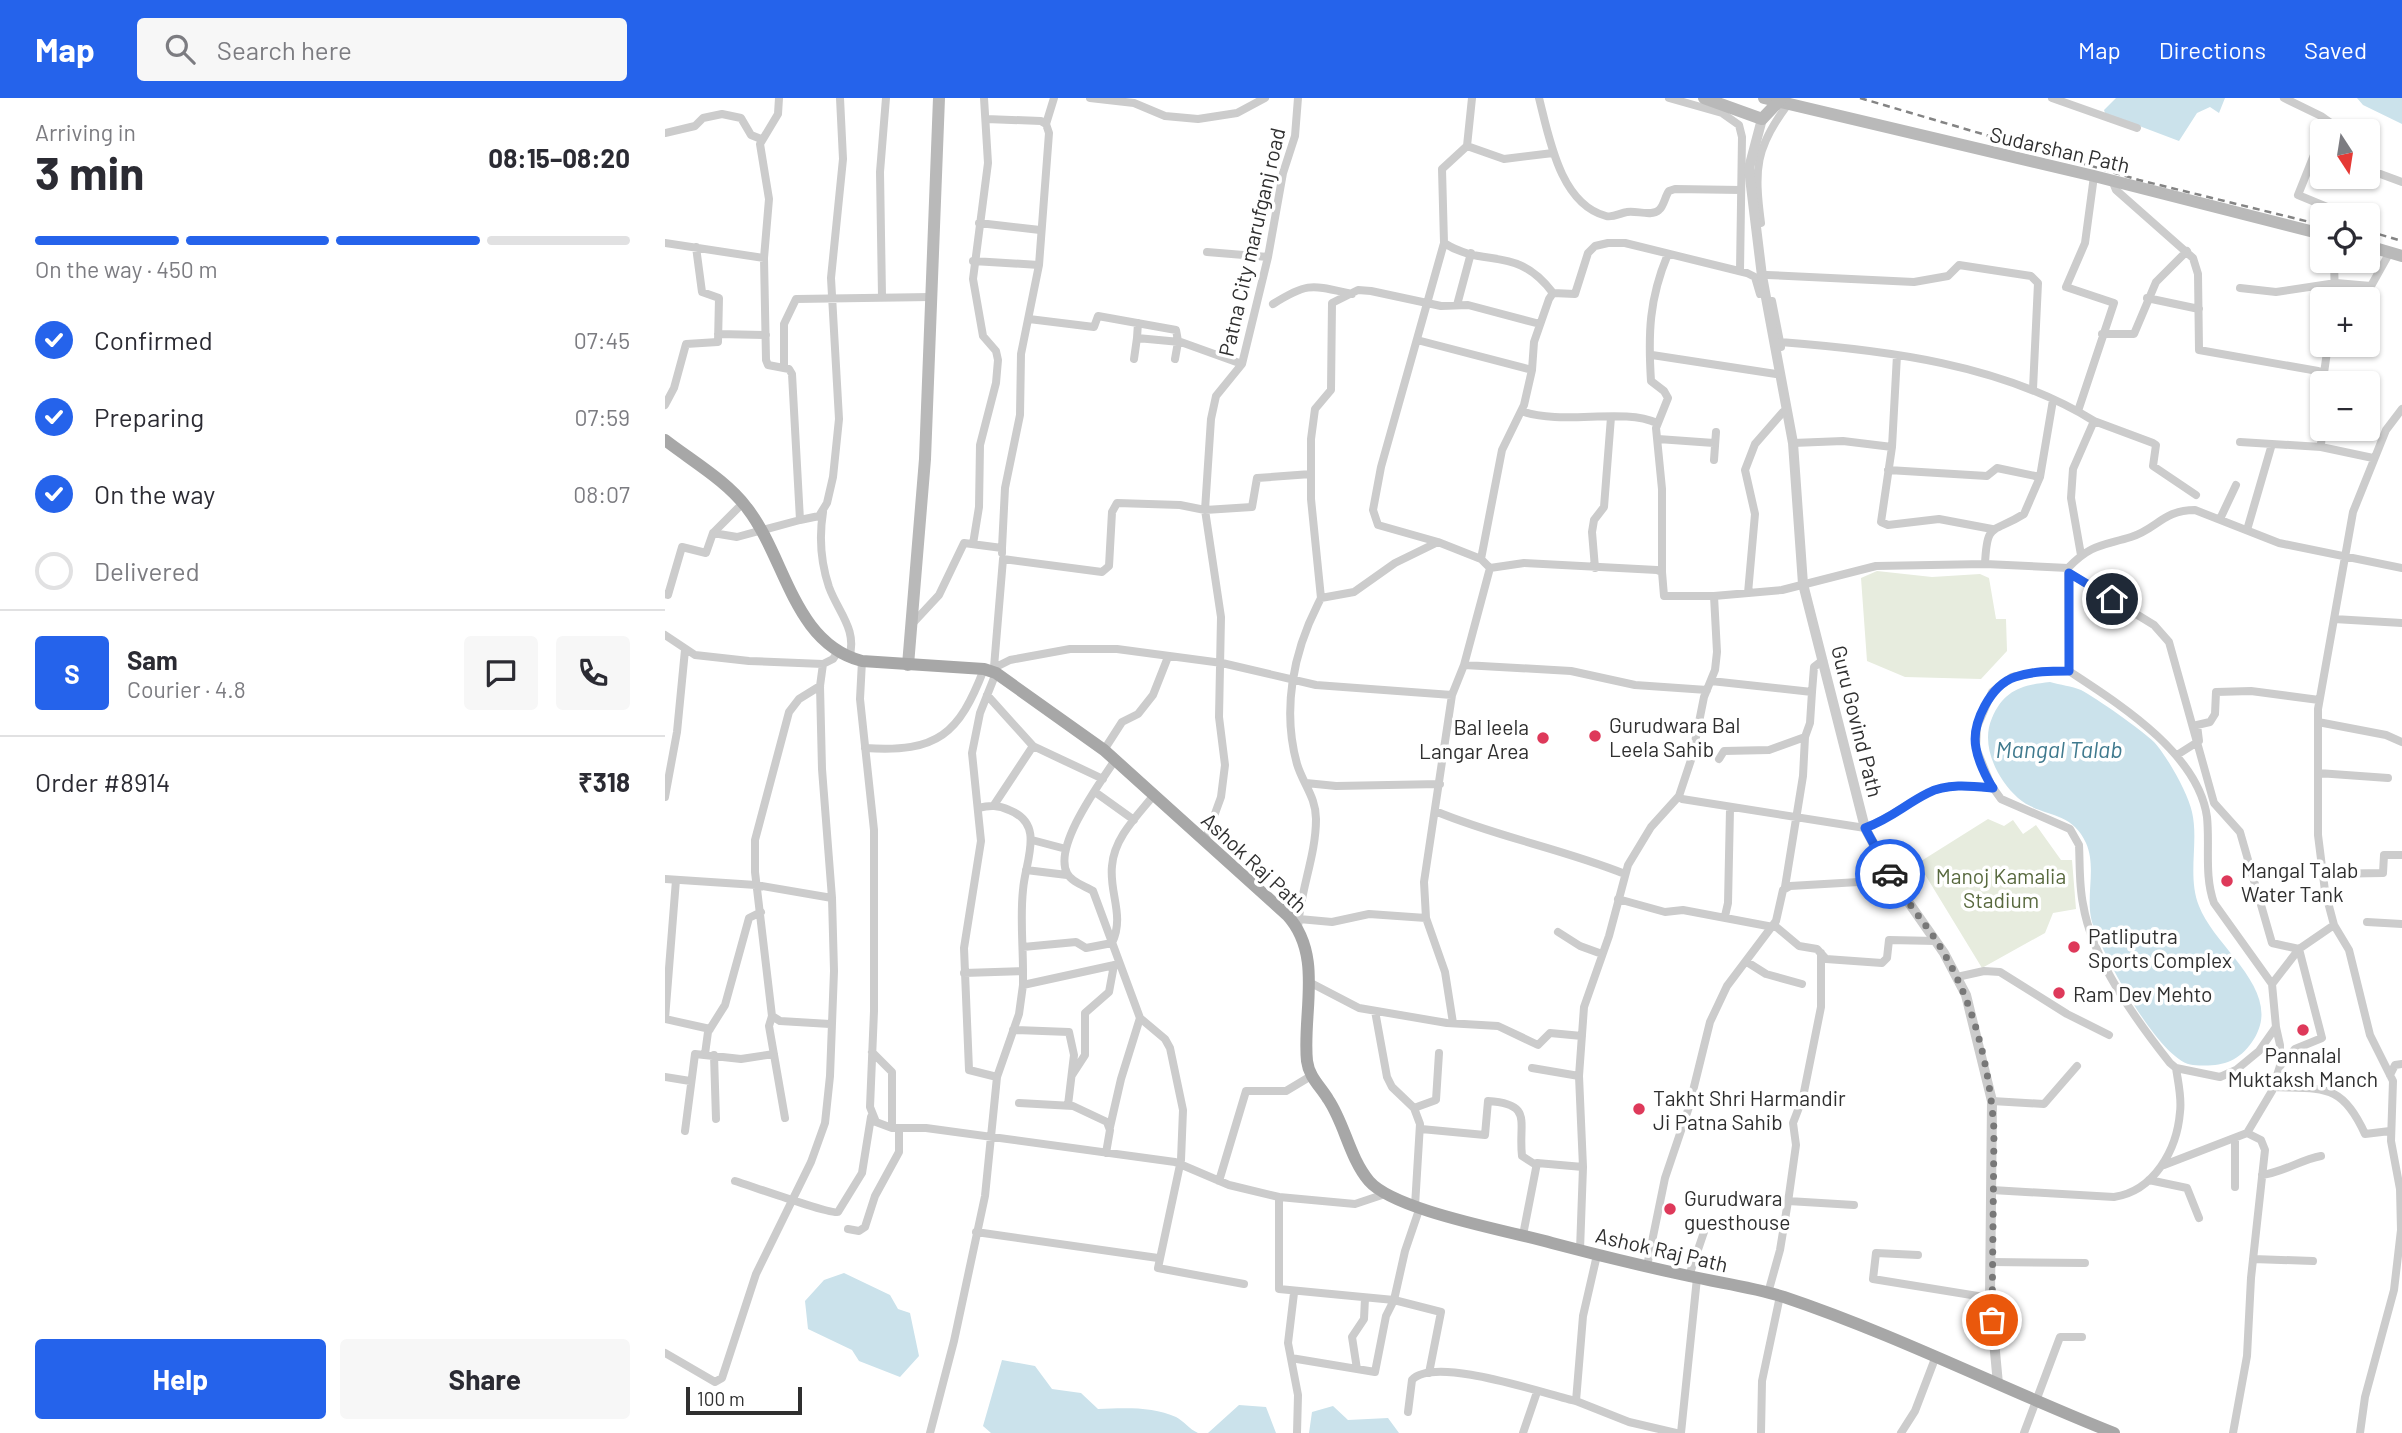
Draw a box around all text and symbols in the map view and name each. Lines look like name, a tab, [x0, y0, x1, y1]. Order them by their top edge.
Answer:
search box	[137, 18, 627, 81]
text: Map	[35, 29, 95, 69]
icon: search	[161, 30, 199, 68]
text: Search here	[217, 34, 352, 65]
text: Map	[2078, 35, 2121, 64]
text: Directions	[2159, 35, 2266, 64]
text: Saved	[2304, 35, 2367, 64]
text: Arriving in	[35, 118, 136, 146]
north arrow	[2310, 119, 2380, 189]
map controls	[2310, 119, 2380, 441]
street label: Sudarshan Path	[1988, 121, 2132, 177]
street label: Patna City marufganj road	[1213, 125, 1289, 359]
text: 08:15–08:20	[488, 142, 630, 173]
text: 3 min	[35, 144, 144, 199]
button: locate	[2310, 203, 2380, 273]
text: On the way · 450 m	[35, 255, 217, 283]
button: +	[2310, 287, 2380, 357]
icon: check	[35, 321, 73, 359]
text: Confirmed	[94, 324, 213, 355]
text: 07:45	[574, 326, 630, 354]
button: −	[2310, 371, 2380, 441]
icon: check	[35, 398, 73, 436]
text: Preparing	[94, 401, 204, 432]
text: 07:59	[575, 403, 630, 431]
icon: check	[35, 475, 73, 513]
text: On the way	[94, 478, 215, 509]
text: 08:07	[573, 480, 630, 508]
text: Delivered	[94, 555, 200, 586]
pin	[2082, 569, 2142, 629]
icon: home	[2093, 580, 2131, 618]
button: chat	[464, 636, 538, 710]
button: phone	[556, 636, 630, 710]
street label: Guru Govind Path	[1827, 643, 1889, 799]
text: Sam	[127, 644, 178, 675]
text: S	[64, 658, 80, 689]
text: Courier · 4.8	[127, 675, 246, 703]
place label: Gurudwara Bal Leela Sahib	[1609, 712, 1740, 761]
place label: Bal leela Langar Area	[1419, 714, 1529, 763]
marker: Gurudwara Bal Leela Sahib	[1587, 728, 1603, 744]
marker: Bal leela Langar Area	[1535, 730, 1551, 746]
water label: Mangal Talab	[1996, 735, 2122, 763]
text: Order #8914	[35, 766, 170, 797]
text: ₹318	[578, 766, 630, 797]
street label: Ashok Raj Path	[1197, 807, 1313, 917]
courier	[1855, 839, 1925, 909]
icon: car	[1871, 855, 1909, 893]
place label: Mangal Talab Water Tank	[2241, 857, 2358, 906]
park label: Manoj Kamalia Stadium	[1936, 863, 2066, 912]
marker: Mangal Talab Water Tank	[2219, 873, 2235, 889]
place label: Patliputra Sports Complex	[2088, 923, 2232, 972]
marker: Patliputra Sports Complex	[2066, 939, 2082, 955]
place label: Ram Dev Mehto	[2073, 981, 2213, 1006]
marker: Ram Dev Mehto	[2051, 985, 2067, 1001]
marker: Pannalal Muktaksh Manch	[2295, 1022, 2311, 1038]
place label: Pannalal Muktaksh Manch	[2228, 1042, 2378, 1091]
place label: Takht Shri Harmandir Ji Patna Sahib	[1653, 1085, 1846, 1134]
marker: Takht Shri Harmandir Ji Patna Sahib	[1631, 1101, 1647, 1117]
place label: Gurudwara guesthouse	[1684, 1185, 1790, 1234]
marker: Gurudwara guesthouse	[1662, 1201, 1678, 1217]
street label: Ashok Raj Path	[1593, 1222, 1731, 1276]
pin	[1962, 1290, 2022, 1350]
icon: bag	[1973, 1301, 2011, 1339]
button: Help	[35, 1339, 326, 1419]
button: Share	[340, 1339, 630, 1419]
scale bar	[686, 1384, 801, 1416]
text: 100 m	[697, 1387, 745, 1410]

